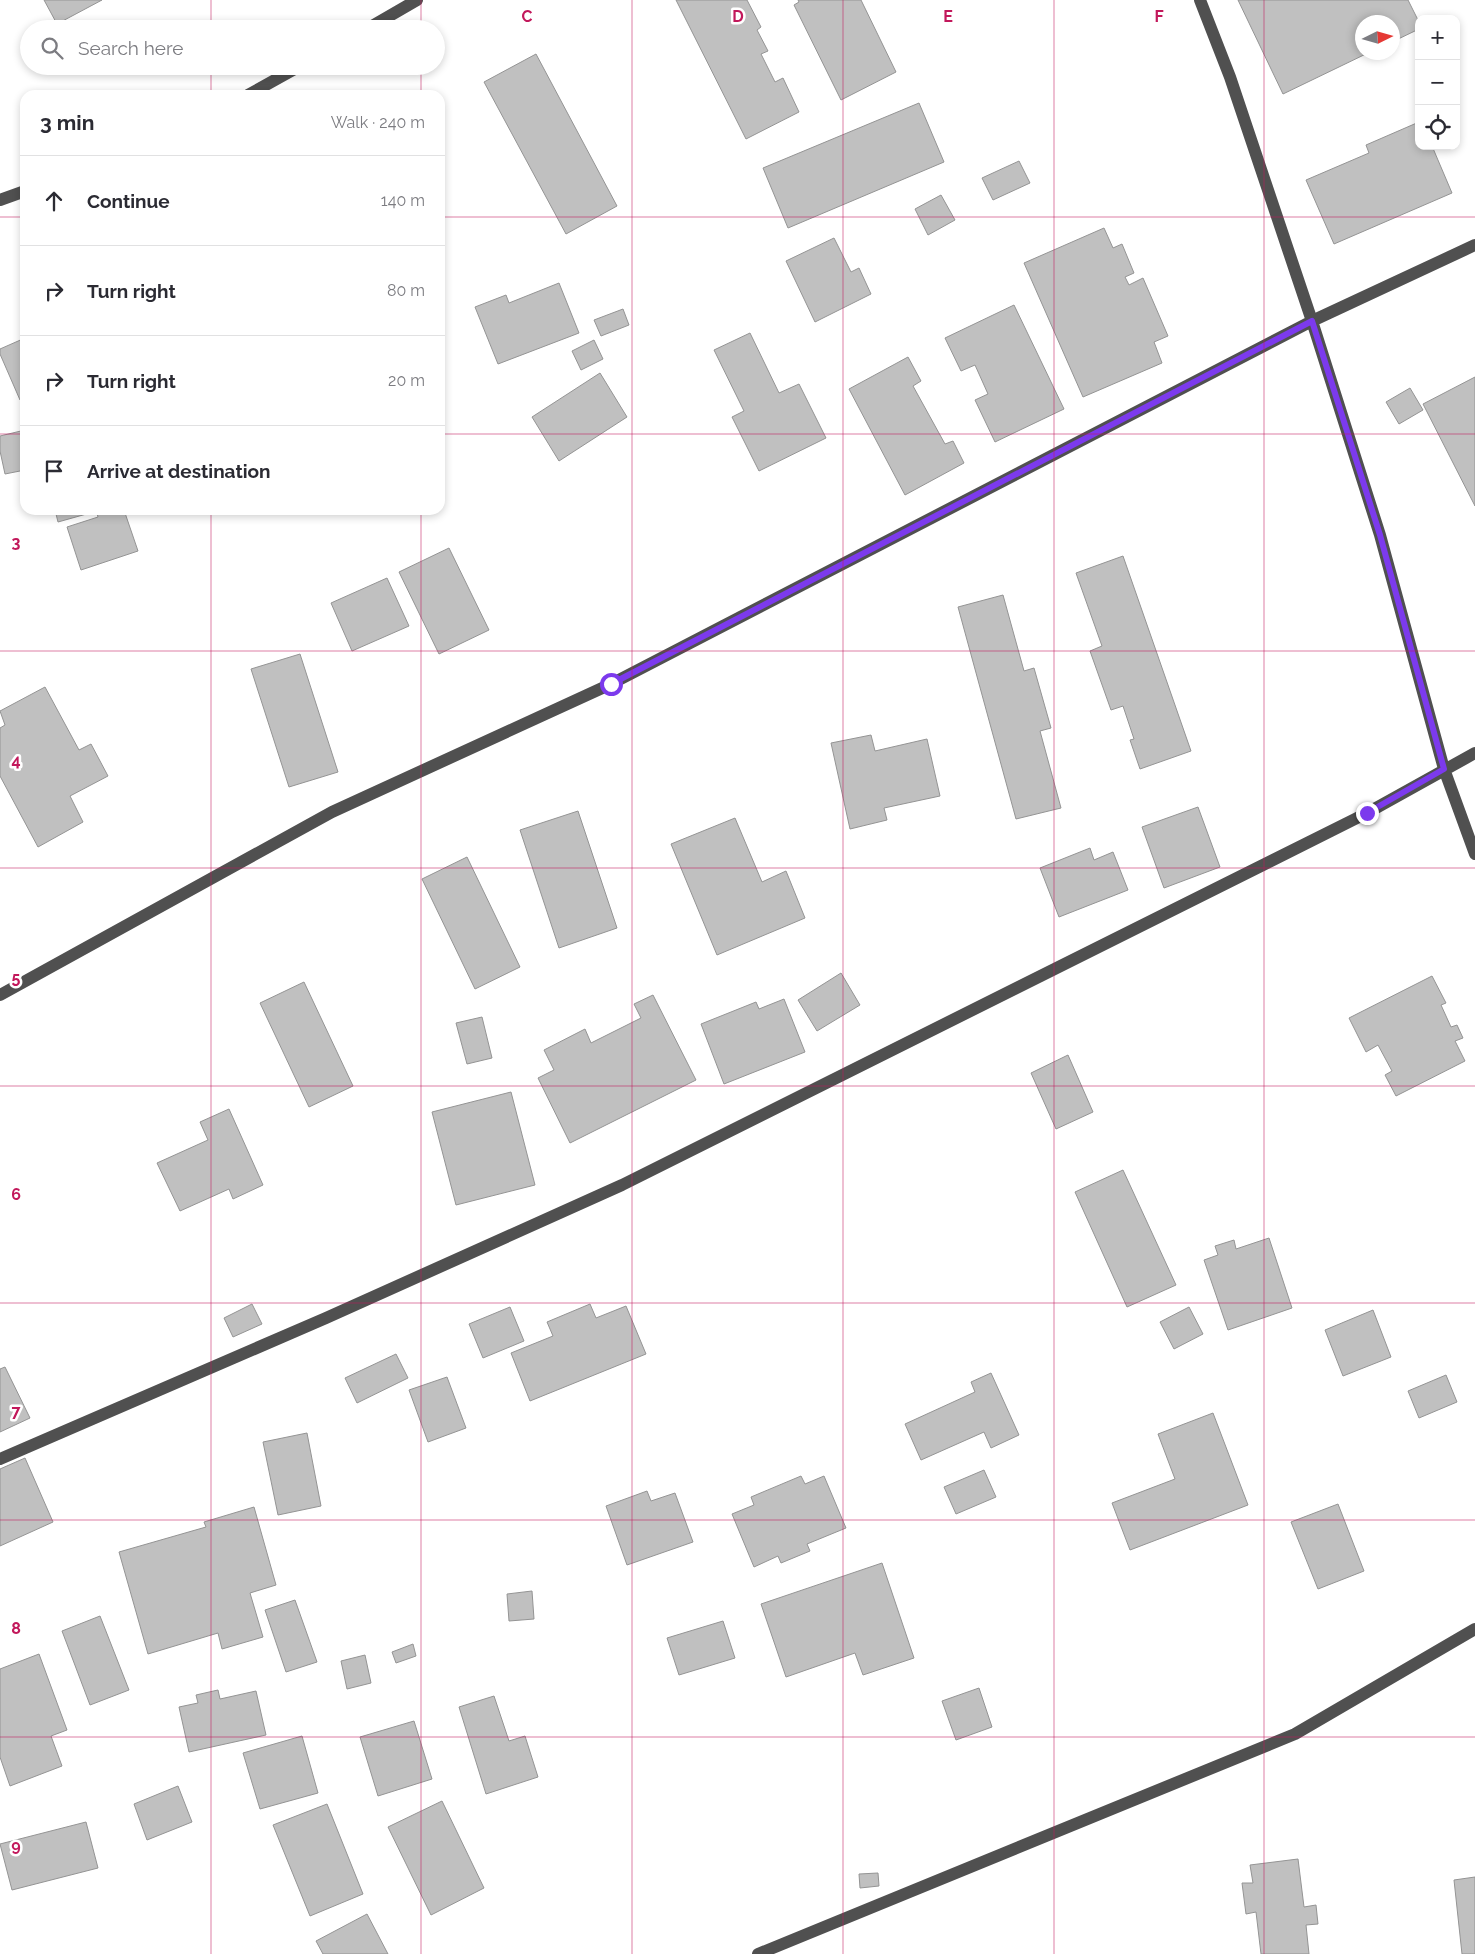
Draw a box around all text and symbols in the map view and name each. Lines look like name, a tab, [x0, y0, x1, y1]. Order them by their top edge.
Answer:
text: C	[522, 7, 533, 26]
text: D	[732, 7, 744, 26]
text: E	[943, 7, 953, 26]
text: F	[1154, 7, 1164, 26]
north arrow	[1355, 15, 1400, 60]
map controls	[1415, 15, 1460, 150]
button: +	[1415, 15, 1460, 60]
search box	[20, 20, 445, 75]
icon: search	[38, 34, 66, 62]
text: Search here	[78, 37, 184, 59]
button: −	[1415, 60, 1460, 105]
button: locate	[1415, 105, 1460, 150]
text: 3 min	[40, 110, 94, 135]
text: Walk · 240 m	[331, 113, 425, 132]
icon: ahead	[40, 187, 68, 215]
text: Continue	[87, 190, 170, 212]
text: 140 m	[381, 191, 425, 210]
icon: right	[40, 277, 68, 305]
text: Turn right	[87, 280, 176, 302]
text: 80 m	[387, 281, 425, 300]
icon: right	[40, 367, 68, 395]
text: Turn right	[87, 370, 176, 392]
text: 20 m	[388, 371, 425, 390]
icon: arrive	[40, 457, 68, 485]
text: Arrive at destination	[87, 460, 271, 482]
text: 3	[12, 533, 21, 552]
route start	[600, 673, 623, 696]
text: 4	[11, 751, 21, 770]
route end	[1356, 802, 1379, 825]
text: 5	[12, 968, 21, 987]
text: 6	[11, 1185, 21, 1204]
text: 7	[12, 1402, 21, 1421]
text: 8	[11, 1619, 21, 1638]
text: 9	[11, 1836, 21, 1855]

